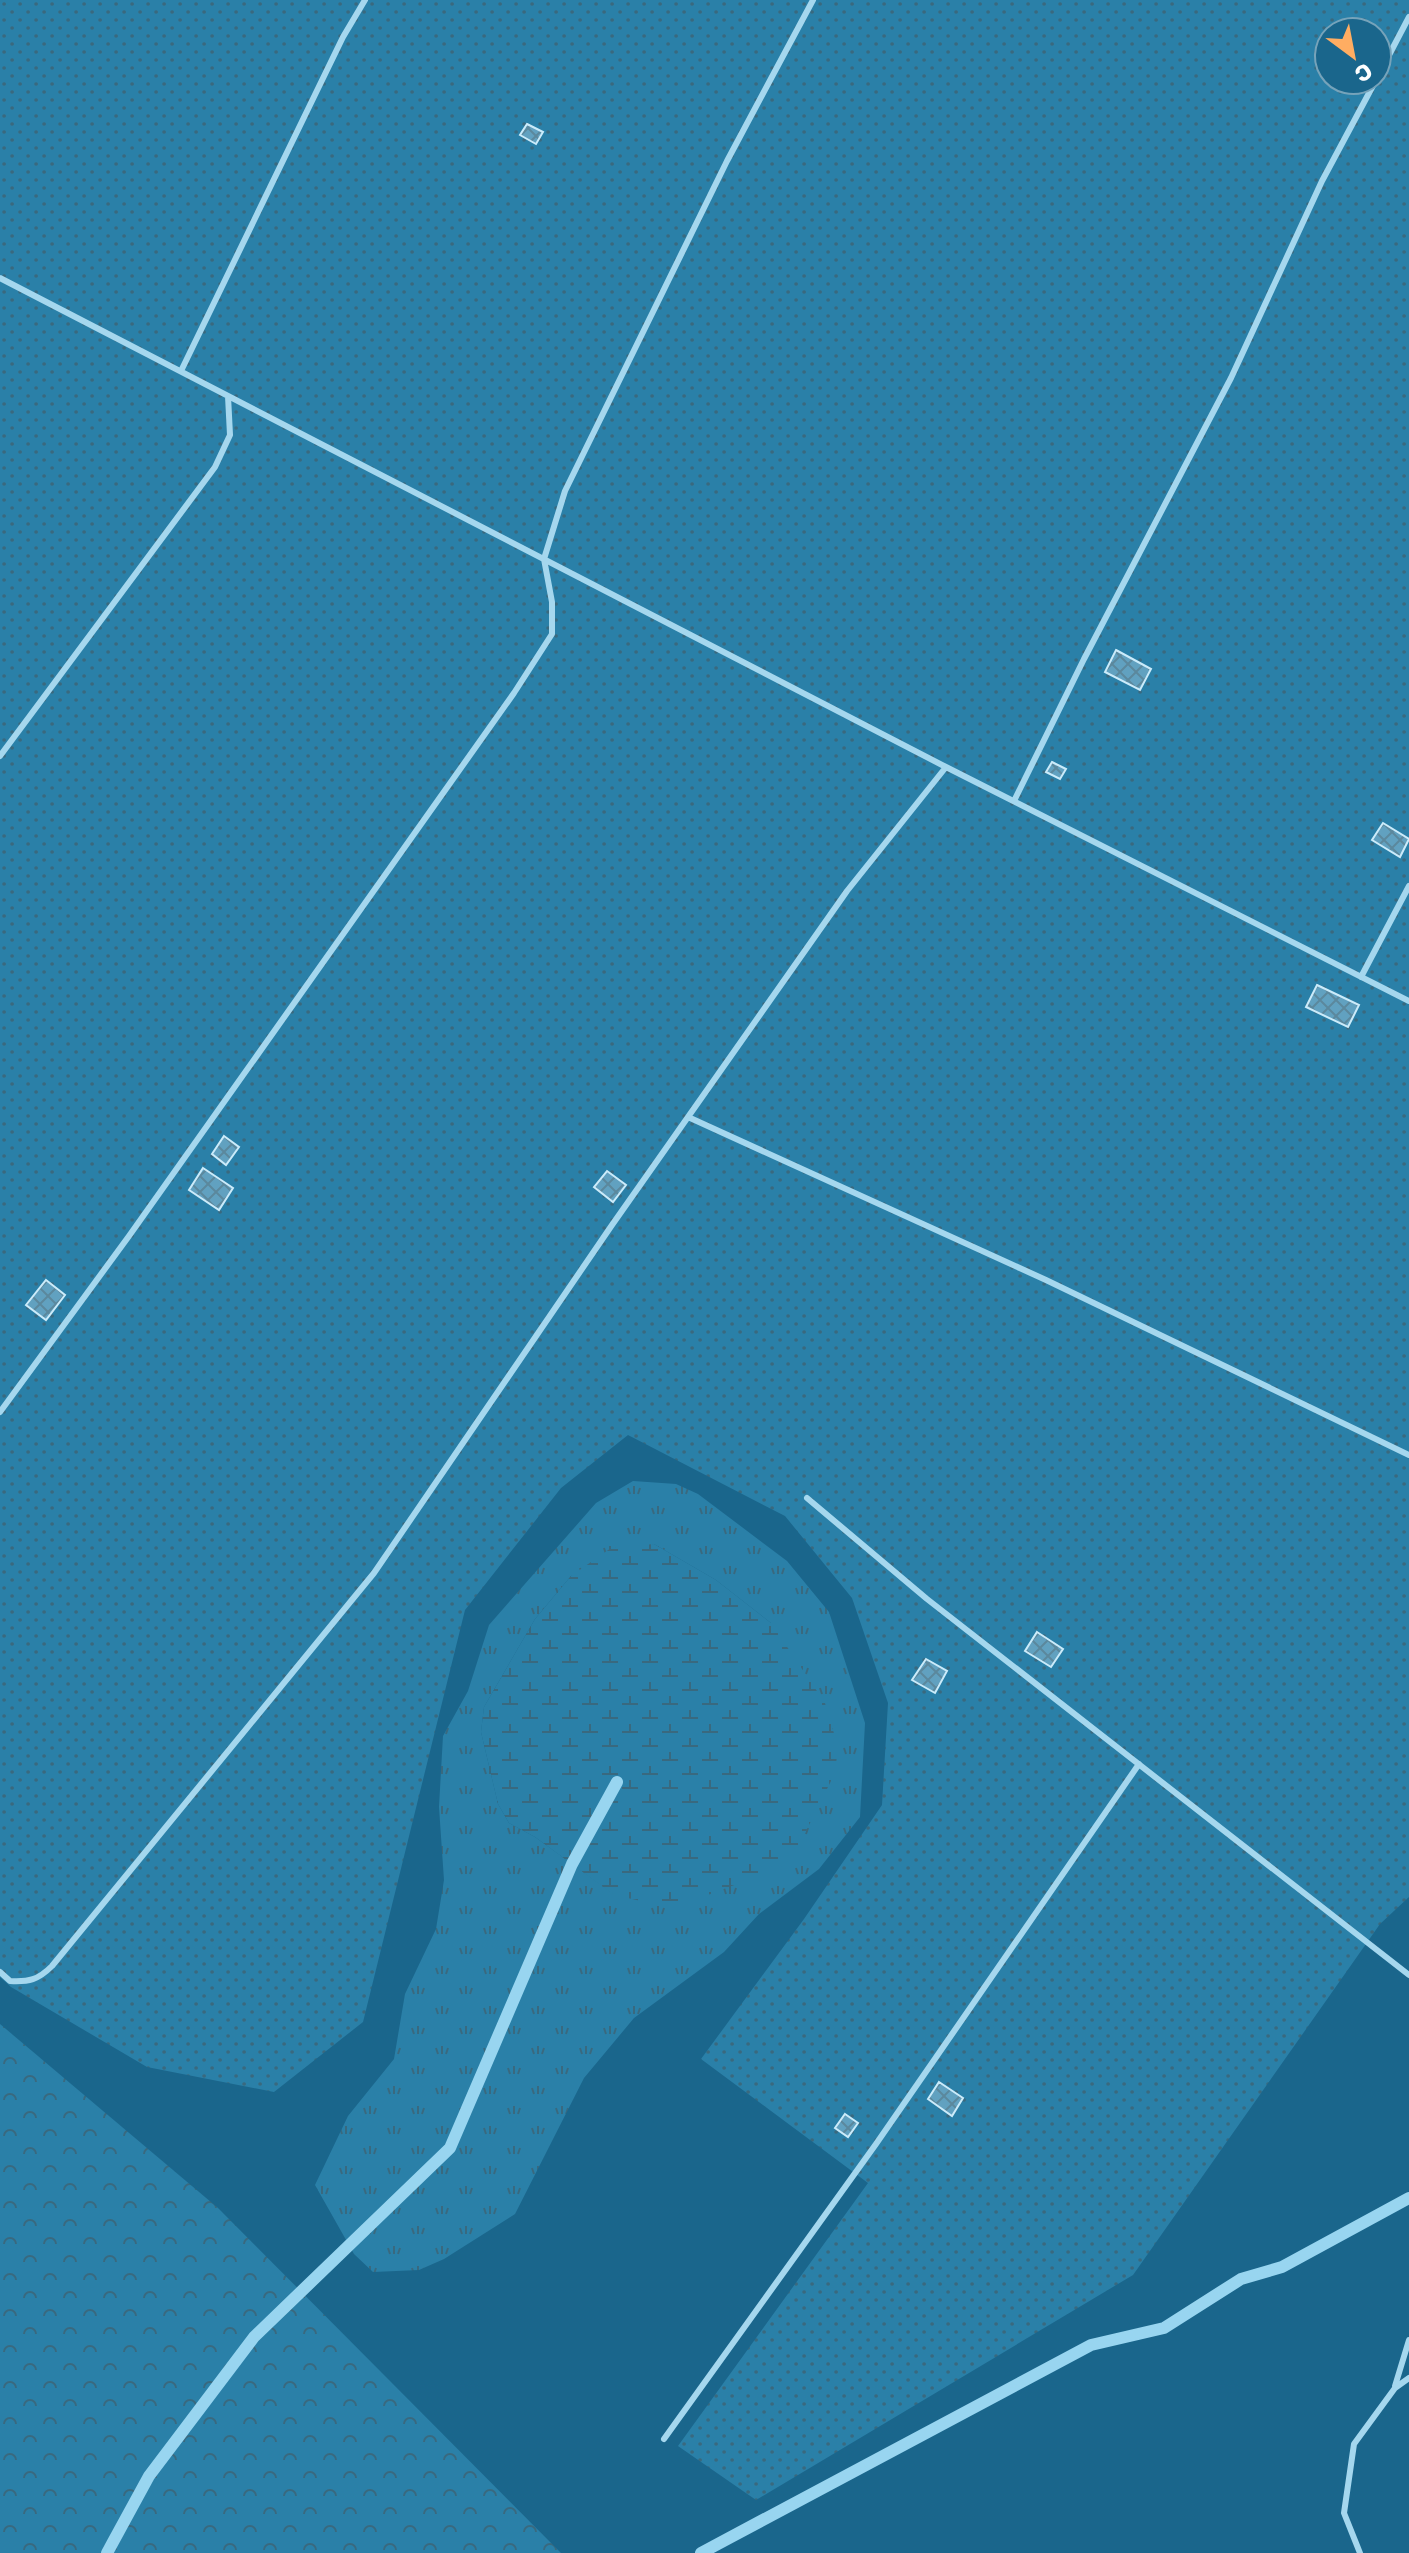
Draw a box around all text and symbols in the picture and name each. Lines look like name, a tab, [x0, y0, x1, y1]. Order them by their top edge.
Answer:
north arrow	[1313, 16, 1393, 96]
text: С	[1350, 57, 1377, 88]

